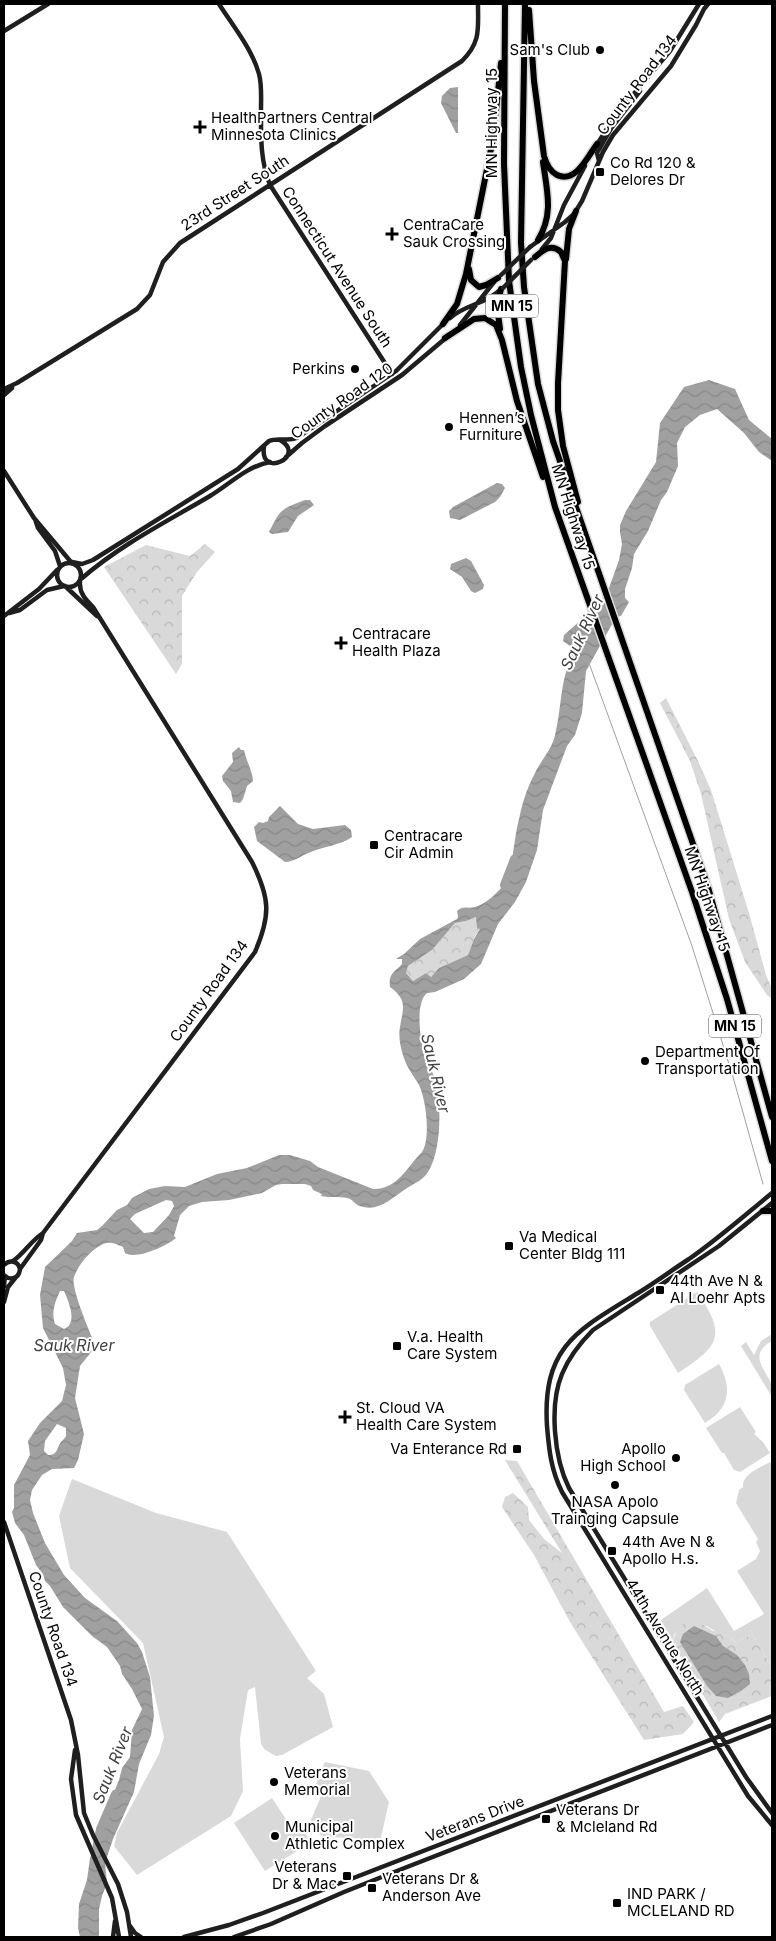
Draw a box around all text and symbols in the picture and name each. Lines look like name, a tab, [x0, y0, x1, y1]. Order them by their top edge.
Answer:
street label: County Road 134	[593, 31, 681, 139]
place label: Sam's Club	[510, 40, 590, 59]
marker: Sam's Club	[594, 44, 606, 56]
street label: MN Highway 15	[482, 68, 501, 178]
place label: HealthPartners Central Minnesota Clinics	[211, 108, 372, 144]
marker: HealthPartners Central Minnesota Clinics	[193, 120, 207, 134]
street label: 23rd Street South	[177, 151, 292, 235]
place label: Co Rd 120 & Delores Dr	[610, 153, 696, 189]
marker: Co Rd 120 & Delores Dr	[594, 166, 606, 178]
street label: Connecticut Avenue South	[278, 183, 397, 351]
place label: CentraCare Sauk Crossing	[403, 215, 505, 251]
marker: CentraCare Sauk Crossing	[385, 227, 399, 241]
road number: MN 15	[486, 294, 538, 318]
street label: County Road 120	[287, 358, 397, 443]
place label: Perkins	[292, 359, 345, 378]
marker: Perkins	[349, 363, 361, 375]
place label: Hennen’s Furniture	[459, 408, 525, 444]
marker: Hennen’s Furniture	[443, 421, 455, 433]
street label: MN Highway 15	[547, 461, 600, 572]
water label: Sauk River	[556, 590, 609, 673]
place label: Centracare Health Plaza	[352, 624, 441, 660]
marker: Centracare Health Plaza	[334, 636, 348, 650]
place label: Centracare Cir Admin	[384, 826, 463, 862]
marker: Centracare Cir Admin	[368, 839, 380, 851]
street label: MN Highway 15	[681, 844, 734, 954]
street label: County Road 134	[165, 936, 252, 1045]
road number: MN 15	[709, 1014, 761, 1038]
water label: Sauk River	[417, 1031, 455, 1116]
place label: Department Of Transportation	[655, 1042, 760, 1078]
marker: Department Of Transportation	[639, 1055, 651, 1067]
place label: Va Medical Center Bldg 111	[519, 1227, 625, 1263]
marker: Va Medical Center Bldg 111	[503, 1240, 515, 1252]
place label: 44th Ave N & Al Loehr Apts	[670, 1271, 765, 1307]
marker: 44th Ave N & Al Loehr Apts	[654, 1284, 666, 1296]
place label: V.a. Health Care System	[407, 1327, 497, 1363]
water label: Sauk River	[34, 1335, 115, 1355]
marker: V.a. Health Care System	[391, 1340, 403, 1352]
place label: St. Cloud VA Health Care System	[356, 1398, 497, 1434]
marker: St. Cloud VA Health Care System	[338, 1410, 352, 1424]
place label: Va Enterance Rd	[390, 1439, 507, 1458]
place label: Apollo High School	[580, 1439, 666, 1475]
marker: Va Enterance Rd	[511, 1443, 523, 1455]
marker: Apollo High School	[670, 1452, 682, 1464]
marker: NASA Apolo Trainging Capsule	[609, 1479, 621, 1491]
place label: NASA Apolo Trainging Capsule	[551, 1492, 679, 1528]
place label: 44th Ave N & Apollo H.s.	[622, 1532, 715, 1568]
marker: 44th Ave N & Apollo H.s.	[606, 1545, 618, 1557]
street label: County Road 134	[25, 1569, 82, 1689]
street label: 44th Avenue North	[622, 1575, 709, 1699]
water label: Sauk River	[88, 1723, 137, 1806]
place label: Veterans Memorial	[284, 1763, 350, 1799]
marker: Veterans Memorial	[268, 1776, 280, 1788]
street label: Veterans Drive	[423, 1791, 527, 1846]
place label: Veterans Dr & Mcleland Rd	[556, 1800, 657, 1836]
marker: Veterans Dr & Mcleland Rd	[540, 1813, 552, 1825]
place label: Municipal Athletic Complex	[285, 1817, 405, 1853]
marker: Municipal Athletic Complex	[269, 1830, 281, 1842]
place label: Veterans Dr & Mac	[272, 1857, 337, 1893]
place label: Veterans Dr & Anderson Ave	[382, 1869, 481, 1905]
marker: Veterans Dr & Mac	[341, 1870, 353, 1882]
marker: Veterans Dr & Anderson Ave	[366, 1882, 378, 1894]
place label: IND PARK / MCLELAND RD	[627, 1884, 735, 1920]
marker: IND PARK / MCLELAND RD	[611, 1897, 623, 1909]

